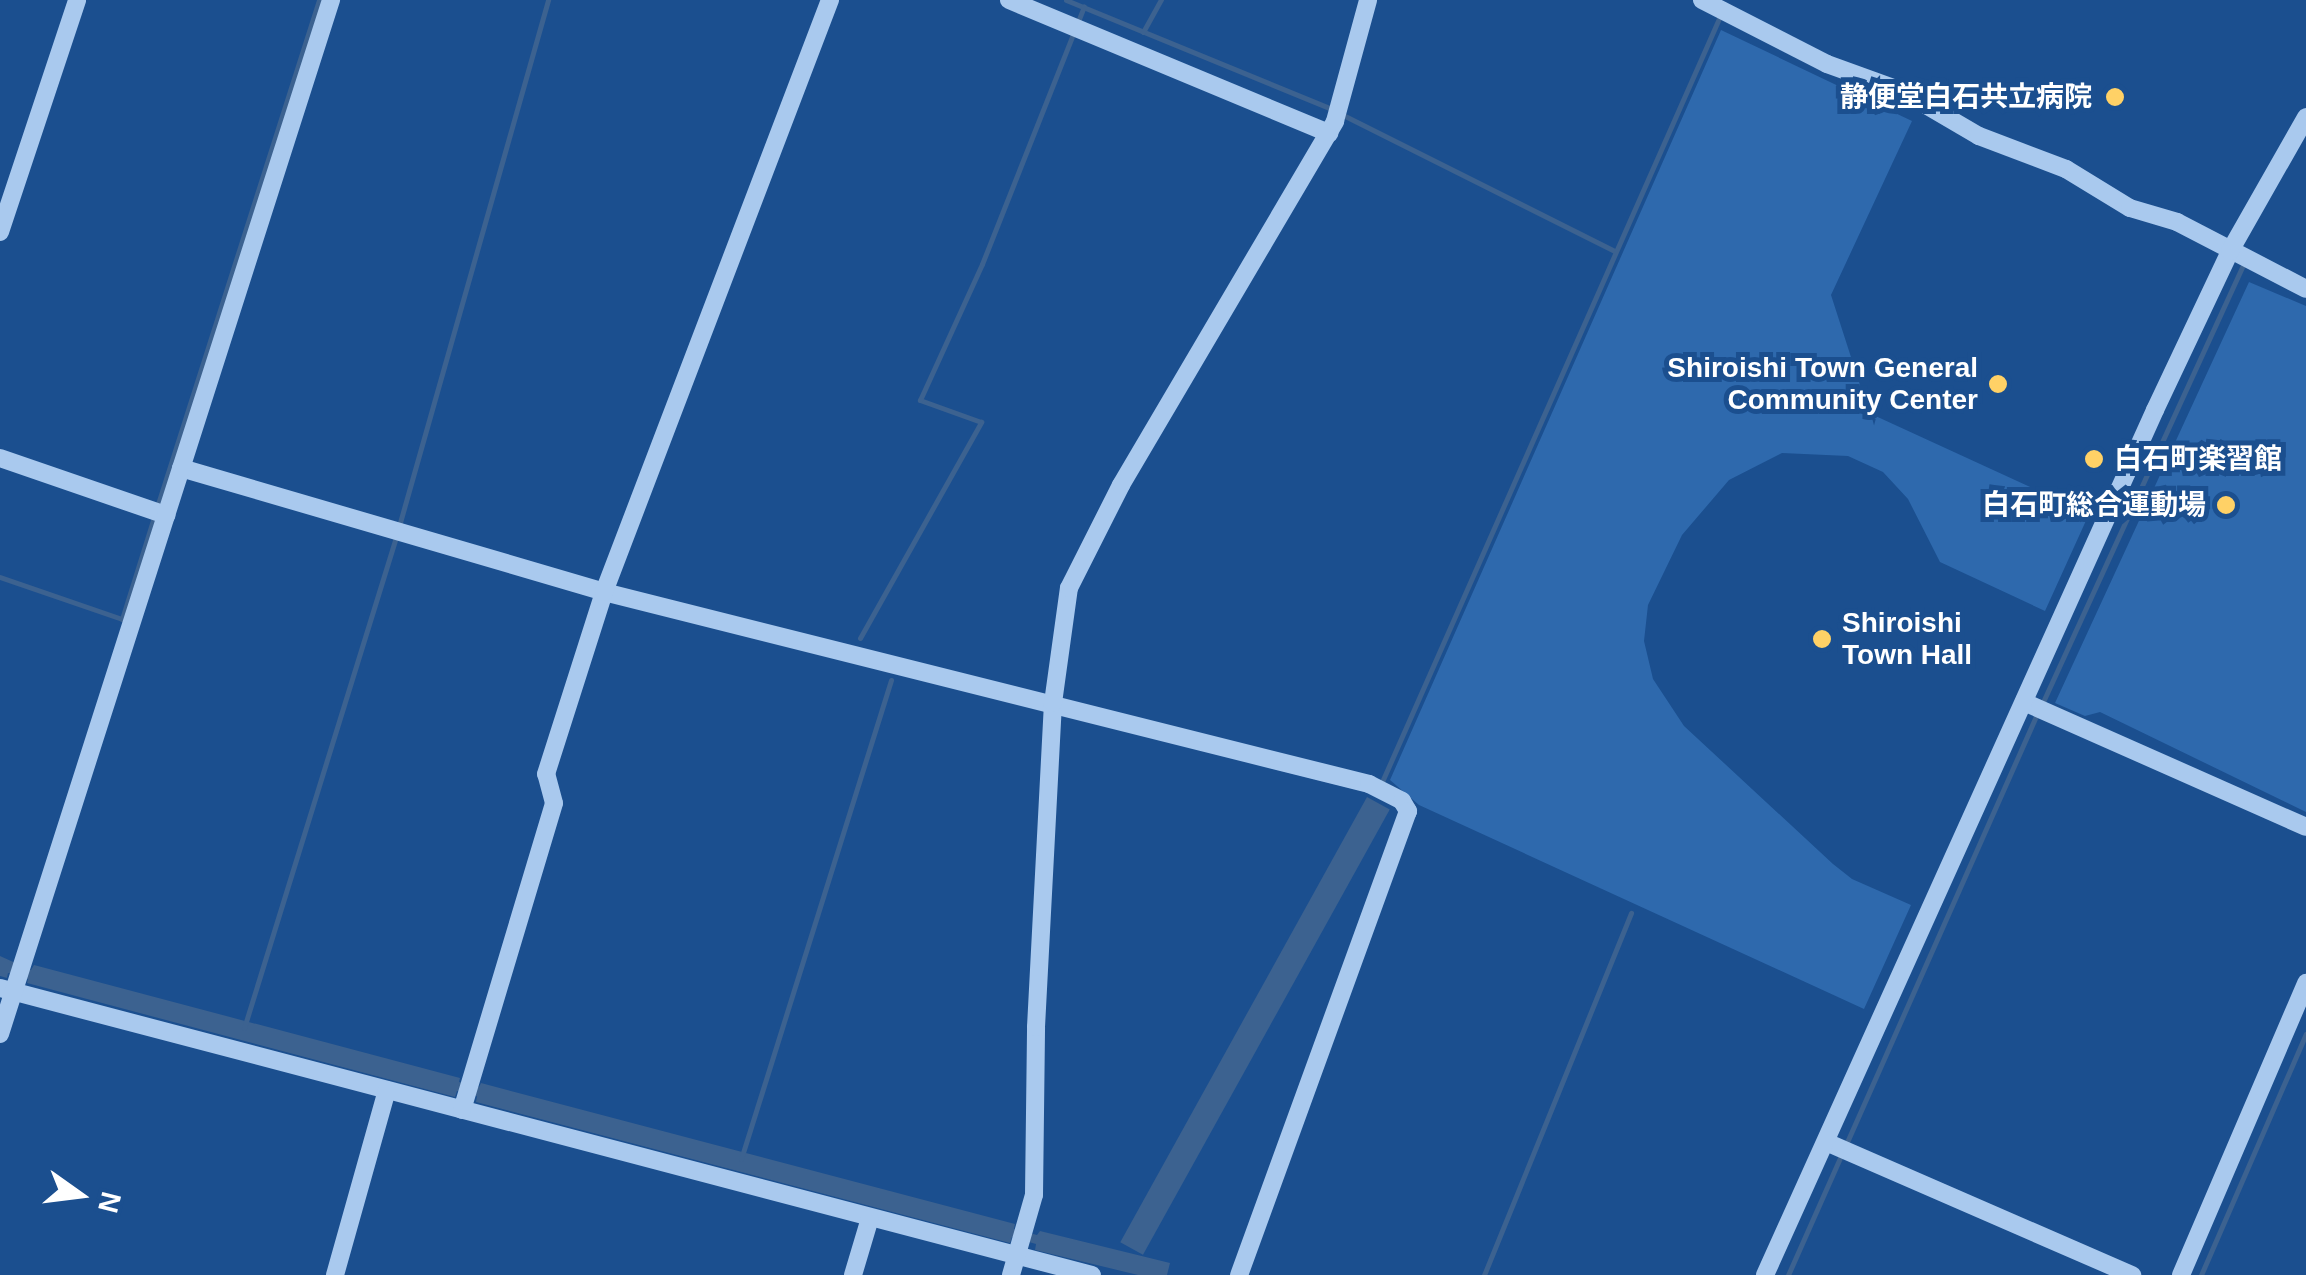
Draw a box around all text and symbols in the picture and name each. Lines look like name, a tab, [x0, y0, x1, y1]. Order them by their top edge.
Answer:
place label: 静便堂白石共立病院	[1840, 80, 2092, 114]
marker: 静便堂白石共立病院	[2102, 84, 2128, 110]
place label: Shiroishi Town General Community Center	[1667, 351, 1978, 417]
marker: Shiroishi Town General Community Center	[1987, 373, 2009, 395]
place label: 白石町楽習館	[2114, 442, 2282, 476]
marker: 白石町楽習館	[2083, 448, 2105, 470]
place label: 白石町総合運動場	[1982, 488, 2206, 522]
marker: 白石町総合運動場	[2215, 494, 2237, 516]
place label: Shiroishi Town Hall	[1842, 606, 1972, 672]
marker: Shiroishi Town Hall	[1811, 628, 1833, 650]
north arrow	[30, 1145, 130, 1245]
text: N	[92, 1189, 127, 1216]

